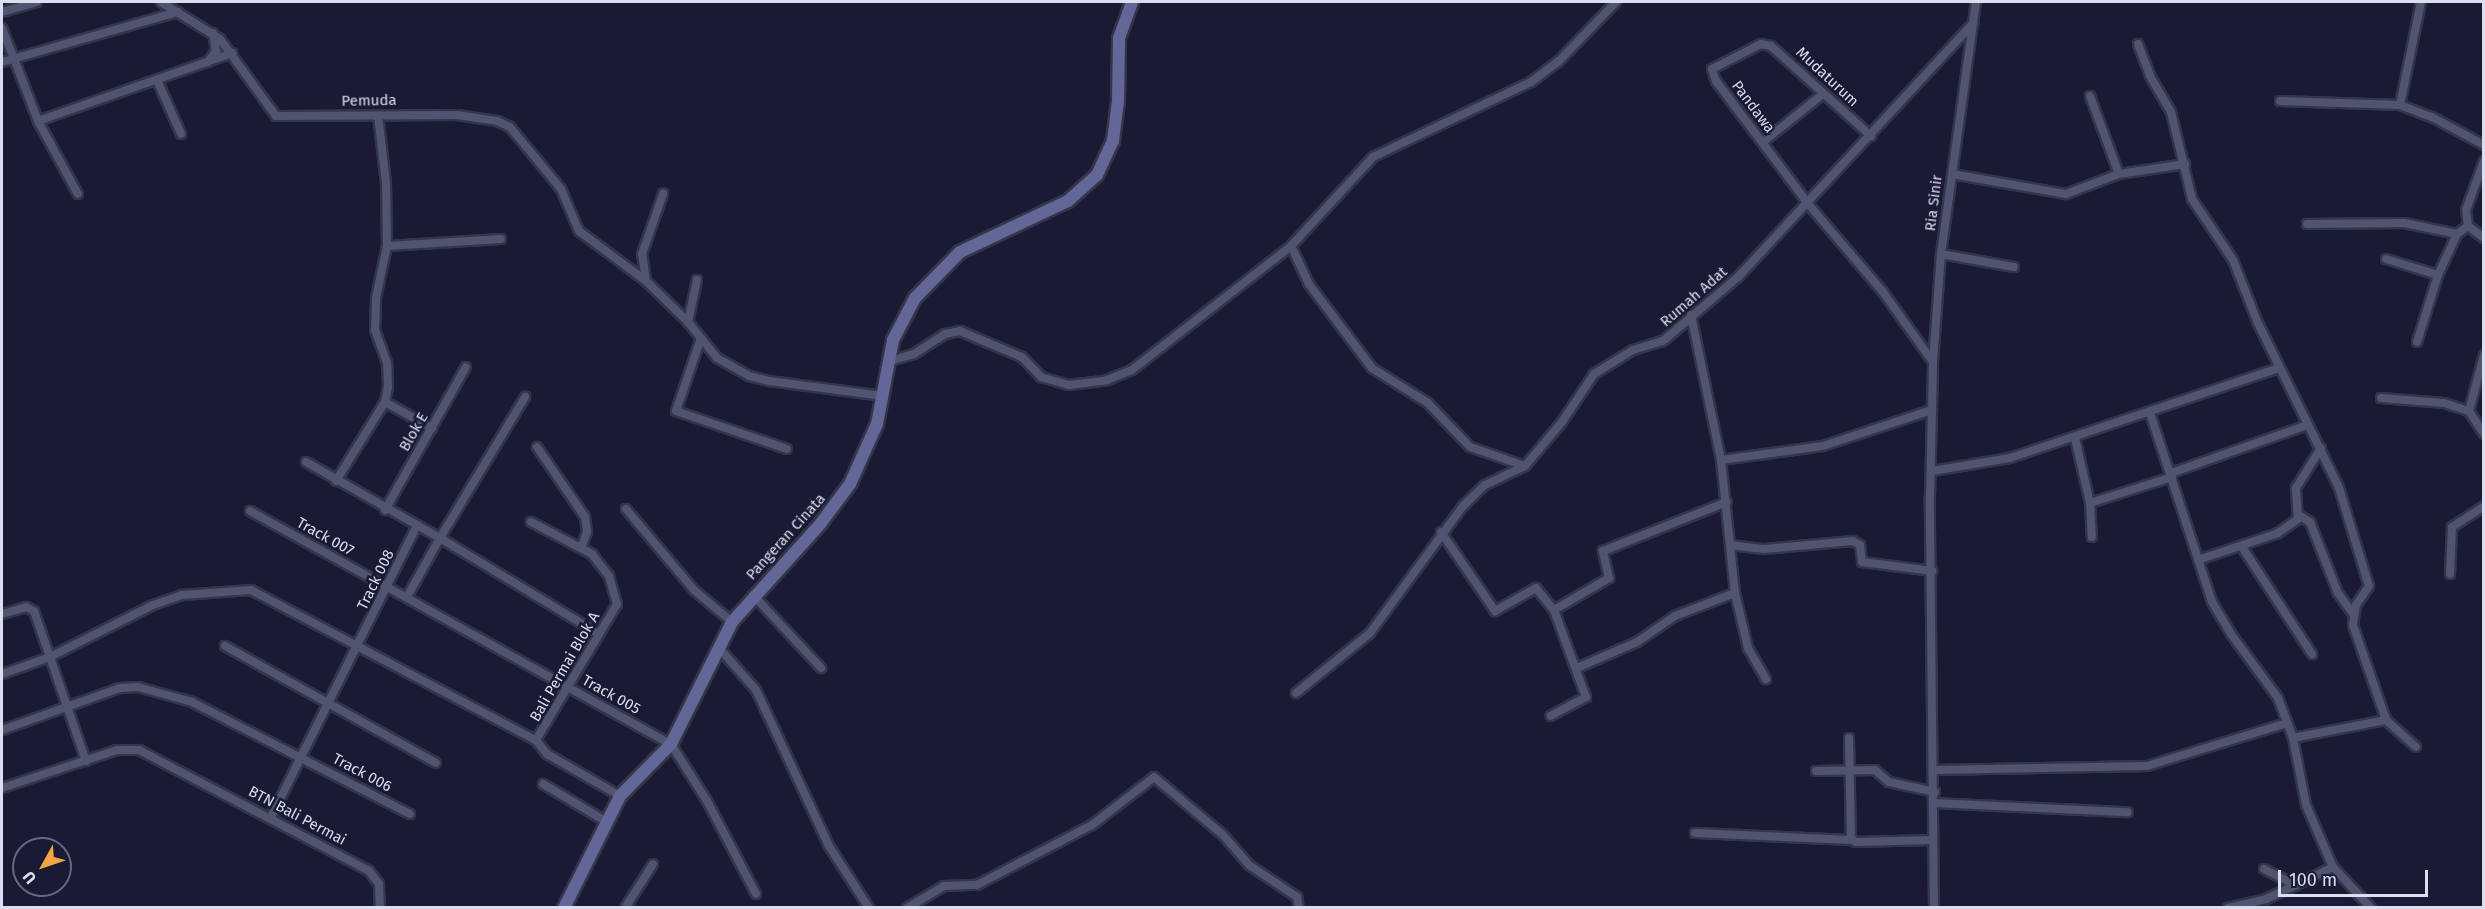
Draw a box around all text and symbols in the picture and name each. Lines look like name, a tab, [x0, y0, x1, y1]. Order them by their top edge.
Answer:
street label: Mudaturum	[1792, 43, 1862, 111]
street label: Pandawa	[1728, 77, 1778, 137]
street label: Pemuda	[341, 92, 397, 110]
street label: Ria Sinir	[1922, 174, 1946, 232]
street label: Rumah Adat	[1657, 263, 1731, 331]
street label: Blok E	[396, 409, 432, 455]
street label: Pangeran Cinata	[743, 490, 829, 584]
street label: Track 007	[293, 514, 357, 560]
street label: Track 008	[354, 547, 398, 613]
street label: Bali Permai Blok A	[526, 609, 604, 725]
street label: Track 005	[579, 672, 643, 718]
street label: Track 006	[329, 750, 395, 796]
street label: BTN Bali Permai	[245, 783, 349, 849]
north arrow	[12, 837, 72, 897]
scale bar	[2281, 858, 2431, 896]
text: U	[19, 868, 40, 888]
text: 100 m	[2289, 869, 2337, 891]

